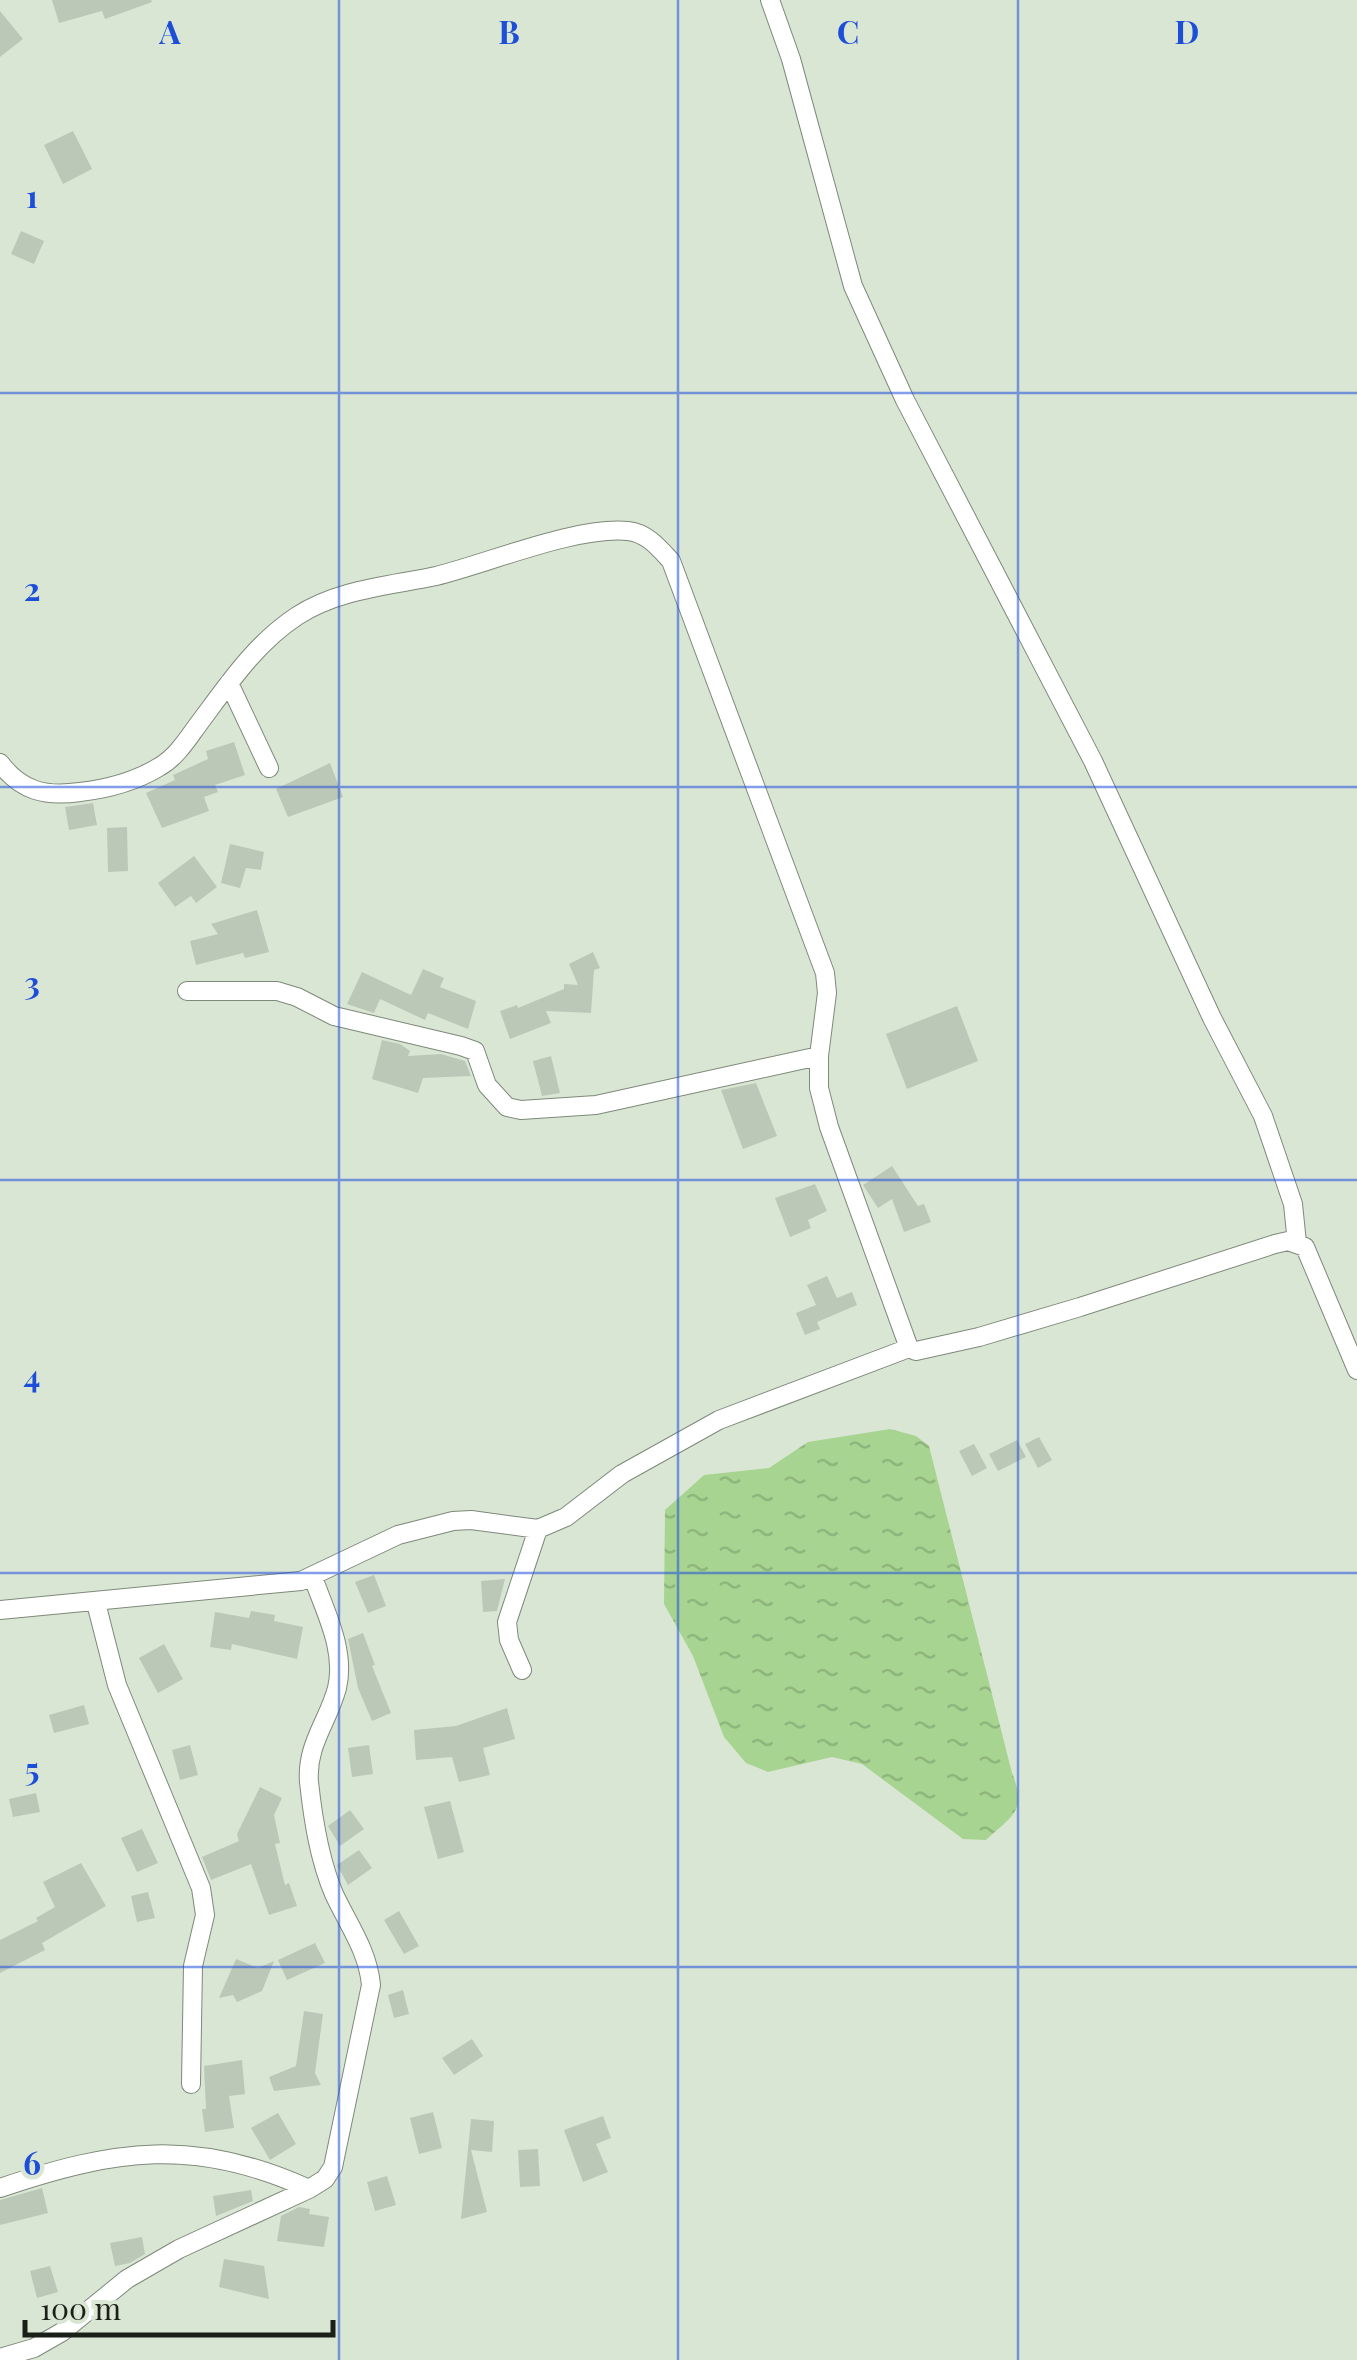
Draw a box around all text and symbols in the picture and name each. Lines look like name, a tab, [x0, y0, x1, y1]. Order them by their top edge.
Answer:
text: A	[158, 9, 181, 52]
text: B	[498, 9, 520, 52]
text: C	[837, 9, 859, 52]
text: D	[1175, 9, 1199, 52]
text: 1	[26, 173, 38, 216]
text: 2	[24, 566, 40, 609]
text: 3	[24, 960, 40, 1003]
text: 4	[24, 1353, 40, 1396]
text: 5	[25, 1746, 39, 1789]
text: 6	[23, 2140, 41, 2183]
scale bar	[25, 2275, 332, 2337]
text: 100 m	[40, 2288, 122, 2328]

